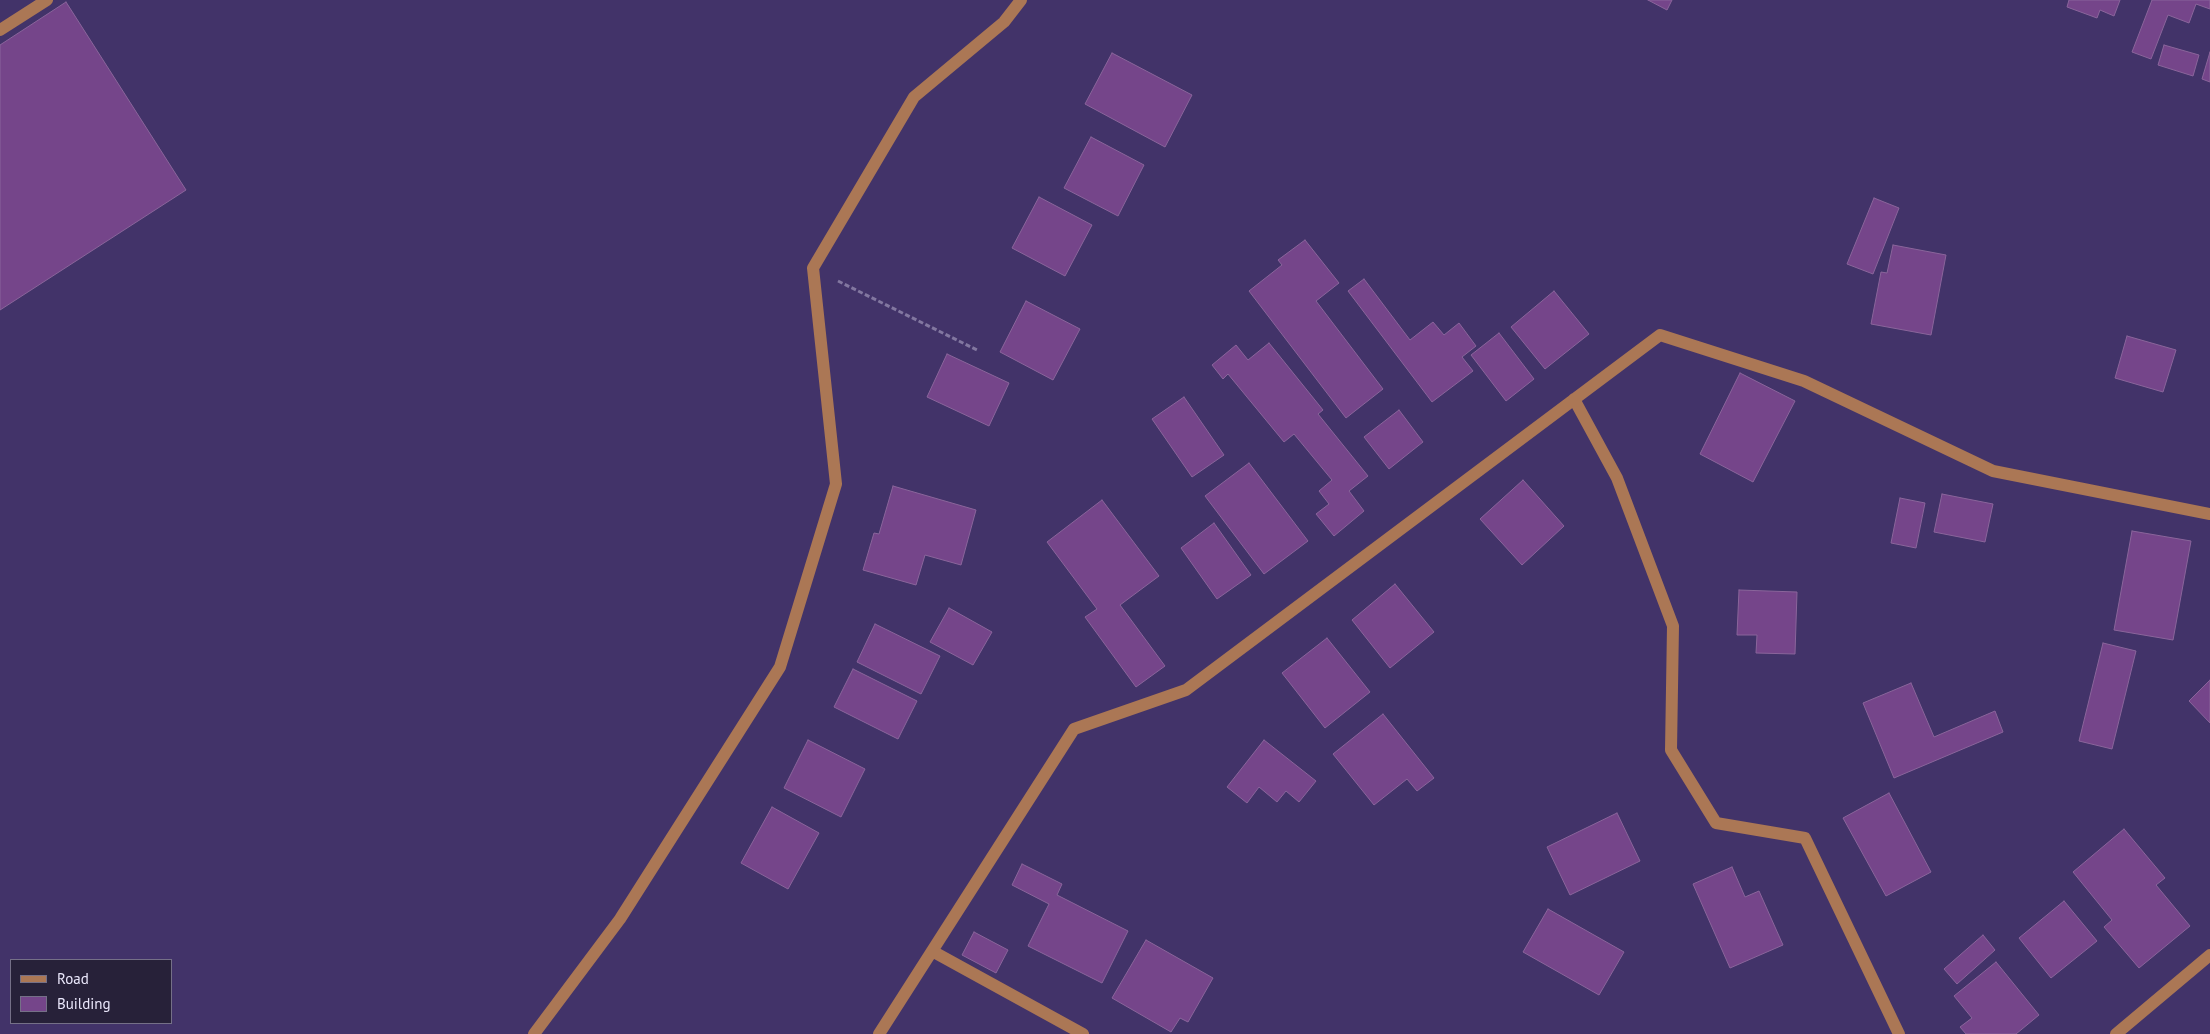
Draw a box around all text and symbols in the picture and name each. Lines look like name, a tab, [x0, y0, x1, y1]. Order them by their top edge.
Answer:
legend	[10, 959, 172, 1024]
text: Road	[57, 969, 89, 988]
text: Building	[57, 994, 111, 1013]

